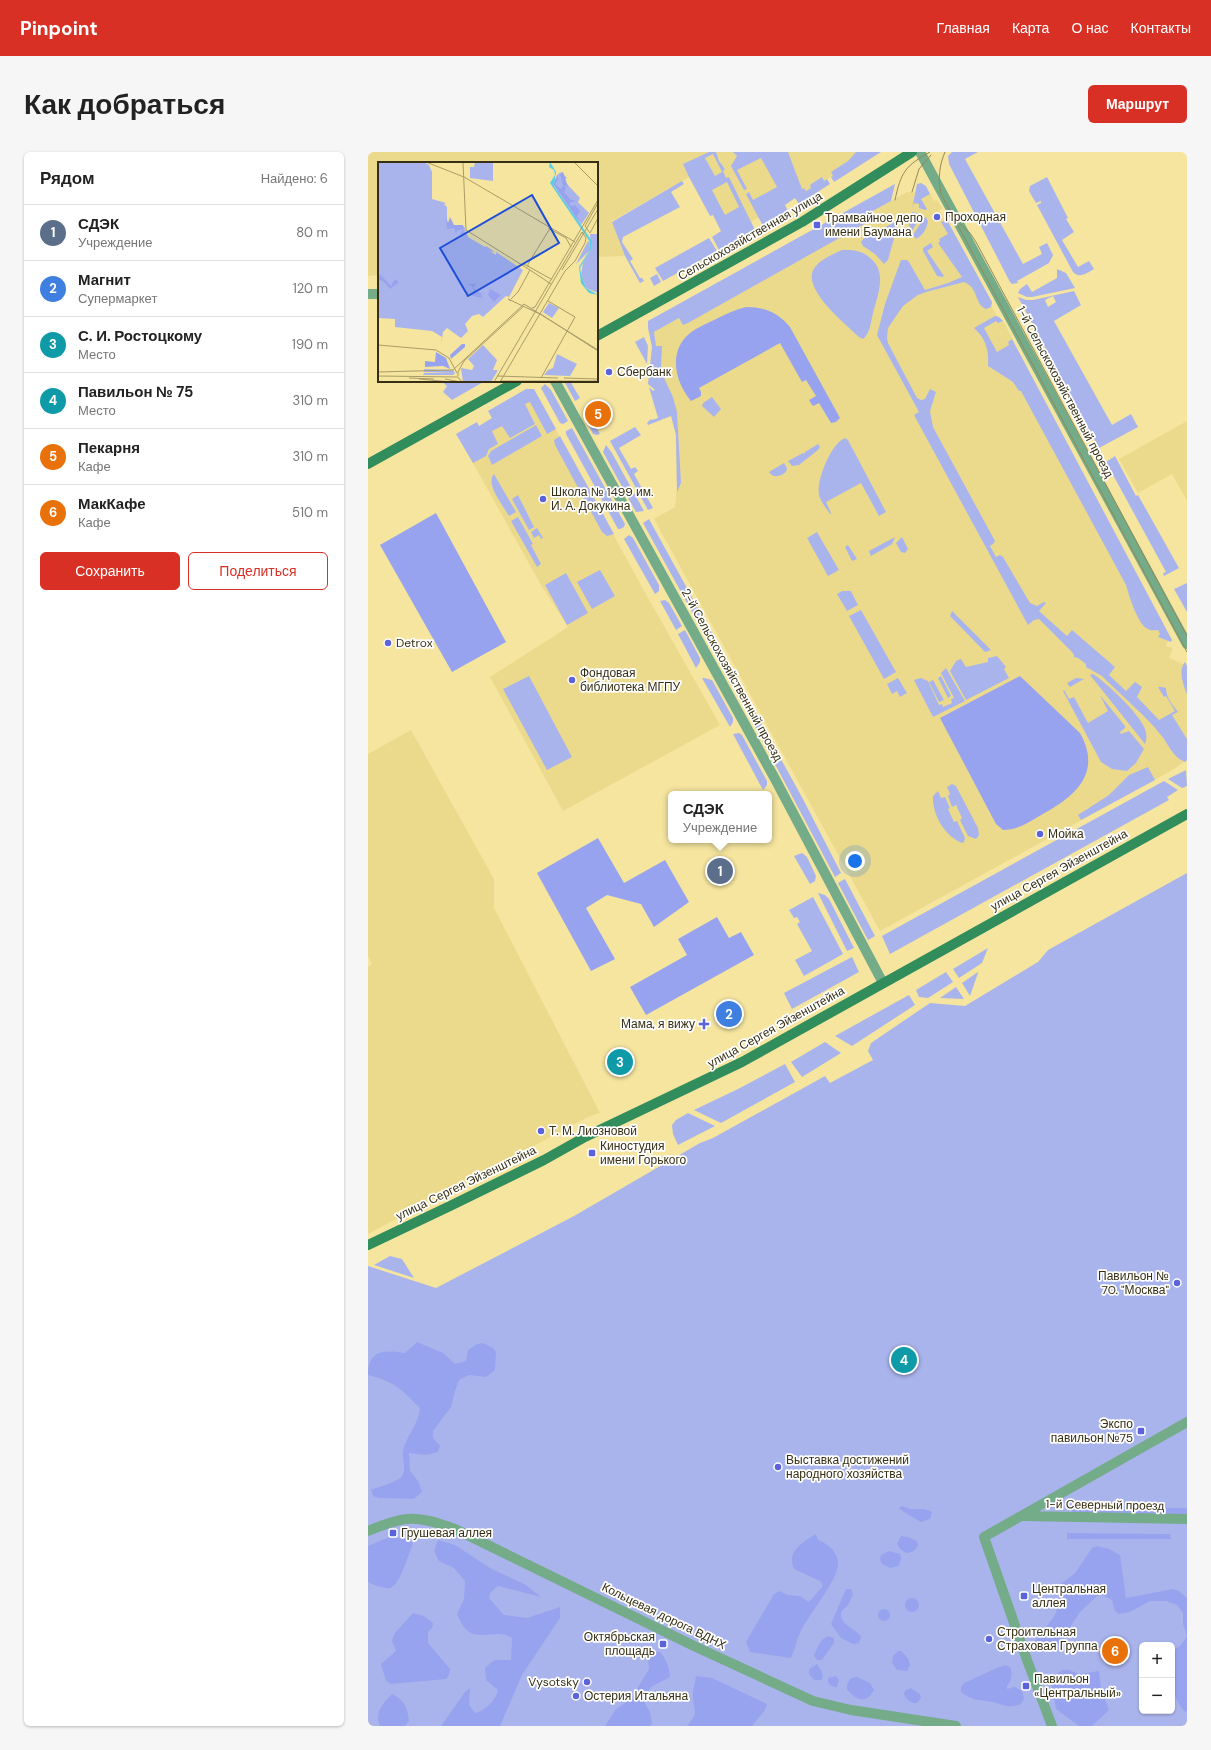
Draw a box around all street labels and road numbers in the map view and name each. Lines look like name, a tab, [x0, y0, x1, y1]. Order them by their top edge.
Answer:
street label: Сельскохозяйственная улица	[675, 188, 825, 284]
street label: 1-й Сельскохозяйственный проезд	[1013, 303, 1117, 481]
street label: 2-й Сельскохозяйственный проезд	[678, 586, 786, 764]
street label: улица Сергея Эйзенштейна	[988, 825, 1131, 914]
street label: улица Сергея Эйзенштейна	[705, 982, 848, 1071]
street label: улица Сергея Эйзенштейна	[393, 1142, 539, 1224]
street label: 1-й Северный проезд	[1046, 1496, 1164, 1514]
street label: Кольцевая дорога ВДНХ	[599, 1579, 729, 1653]

